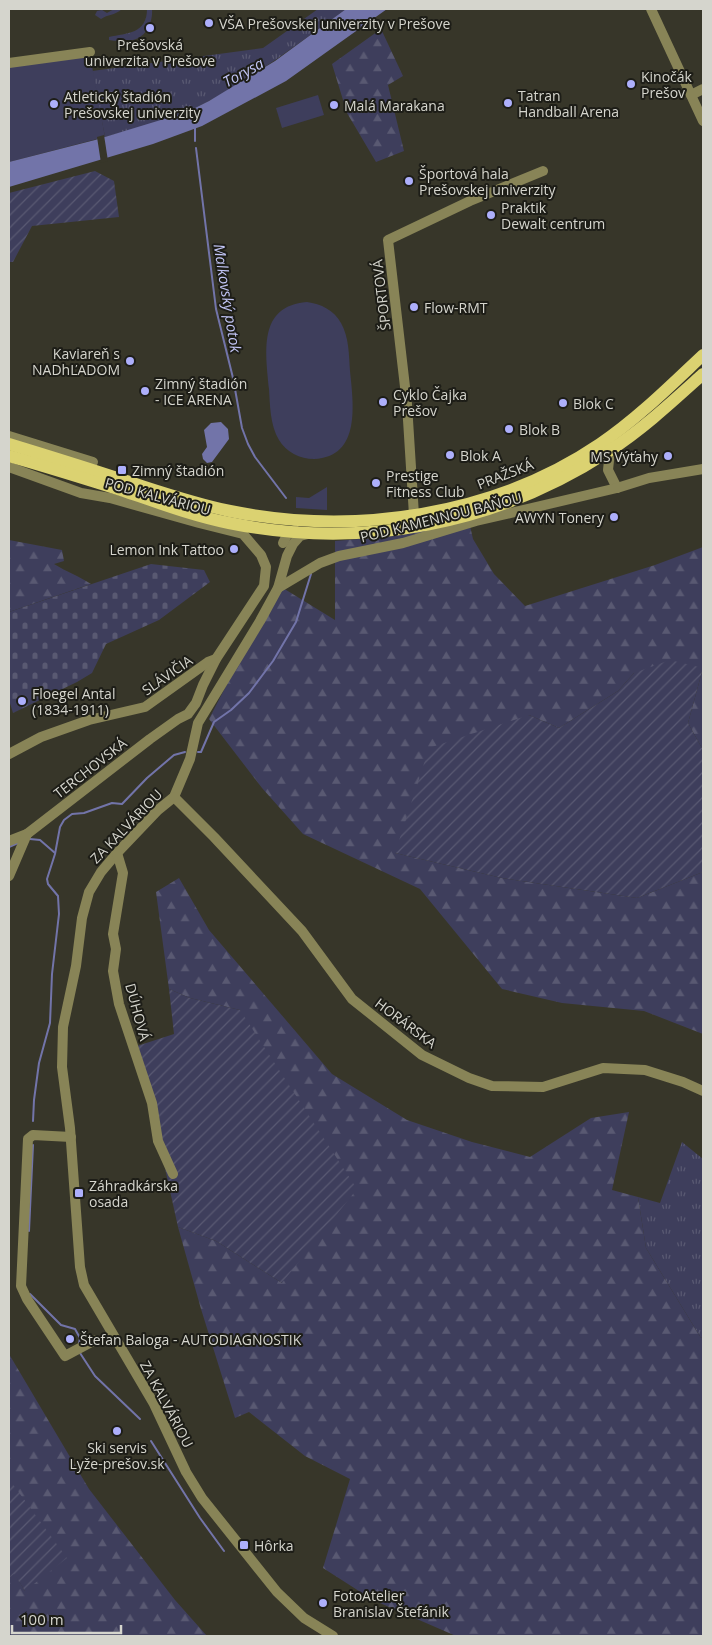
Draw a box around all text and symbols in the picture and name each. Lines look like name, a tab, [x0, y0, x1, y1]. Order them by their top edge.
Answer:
place label: VŠA Prešovskej univerzity v Prešove	[219, 14, 450, 33]
marker: VŠA Prešovskej univerzity v Prešove	[203, 17, 215, 29]
marker: Prešovská univerzita v Prešove	[144, 22, 156, 34]
place label: Prešovská univerzita v Prešove	[85, 35, 215, 70]
water label: Torysa	[219, 52, 267, 91]
place label: Kinočák Prešov	[641, 67, 693, 102]
marker: Kinočák Prešov	[625, 78, 637, 90]
place label: Tatran Handball Arena	[518, 86, 619, 121]
place label: Atletický štadión Prešovskej univerzity	[64, 87, 202, 122]
place label: Malá Marakana	[344, 96, 445, 115]
marker: Tatran Handball Arena	[502, 97, 514, 109]
marker: Atletický štadión Prešovskej univerzity	[48, 98, 60, 110]
marker: Malá Marakana	[328, 99, 340, 111]
place label: Športová hala Prešovskej univerzity	[419, 164, 557, 199]
marker: Športová hala Prešovskej univerzity	[403, 175, 415, 187]
place label: Praktik Dewalt centrum	[501, 198, 605, 233]
marker: Praktik Dewalt centrum	[485, 209, 497, 221]
water label: Malkovský potok	[210, 242, 247, 355]
street label: ŠPORTOVÁ	[367, 258, 395, 332]
place label: Flow-RMT	[424, 298, 488, 317]
marker: Flow-RMT	[408, 301, 420, 313]
place label: Kaviareň s NADhĽADOM	[32, 344, 120, 379]
marker: Kaviareň s NADhĽADOM	[124, 355, 136, 367]
place label: Zimný štadión - ICE ARENA	[155, 374, 247, 409]
marker: Zimný štadión - ICE ARENA	[139, 385, 151, 397]
place label: Cyklo Čajka Prešov	[393, 385, 467, 420]
place label: Blok C	[573, 394, 614, 413]
marker: Cyklo Čajka Prešov	[377, 396, 389, 408]
marker: Blok C	[557, 397, 569, 409]
place label: Blok B	[519, 420, 560, 439]
marker: Blok B	[503, 423, 515, 435]
place label: Blok A	[460, 446, 501, 465]
place label: MS Výťahy	[590, 447, 659, 466]
marker: Blok A	[444, 449, 456, 461]
marker: MS Výťahy	[662, 450, 674, 462]
street label: PRAŽSKÁ	[474, 455, 536, 493]
place label: Zimný štadión	[132, 461, 224, 480]
marker: Zimný štadión	[116, 464, 128, 476]
place label: Prestige Fitness Club	[386, 466, 465, 501]
street label: POD KALVÁRIOU	[103, 473, 213, 519]
marker: Prestige Fitness Club	[370, 477, 382, 489]
street label: POD KAMENNOU BAŇOU	[358, 488, 524, 546]
place label: AWYN Tonery	[515, 508, 605, 527]
marker: AWYN Tonery	[608, 511, 620, 523]
place label: Lemon Ink Tattoo	[109, 540, 224, 559]
marker: Lemon Ink Tattoo	[228, 543, 240, 555]
street label: SLÁVIČIA	[138, 651, 196, 699]
place label: Floegel Antal (1834-1911)	[32, 684, 115, 719]
marker: Floegel Antal (1834-1911)	[16, 695, 28, 707]
street label: TERCHOVSKÁ	[50, 733, 130, 802]
street label: ZA KALVÁRIOU	[86, 785, 166, 867]
street label: DÚHOVÁ	[121, 981, 155, 1043]
street label: HORÁRSKA	[371, 994, 441, 1052]
place label: Záhradkárska osada	[89, 1176, 178, 1211]
marker: Záhradkárska osada	[73, 1187, 85, 1199]
place label: Štefan Baloga - AUTODIAGNOSTIK	[80, 1330, 302, 1349]
marker: Štefan Baloga - AUTODIAGNOSTIK	[64, 1333, 76, 1345]
street label: ZA KALVÁRIOU	[136, 1357, 198, 1451]
marker: Ski servis Lyže-prešov.sk	[111, 1425, 123, 1437]
place label: Ski servis Lyže-prešov.sk	[69, 1438, 165, 1473]
place label: Hôrka	[254, 1536, 294, 1555]
marker: Hôrka	[238, 1539, 250, 1551]
place label: FotoAtelier Branislav Štefánik	[333, 1586, 449, 1621]
marker: FotoAtelier Branislav Štefánik	[317, 1597, 329, 1609]
scale bar	[12, 1602, 121, 1634]
text: 100 m	[20, 1609, 64, 1629]

